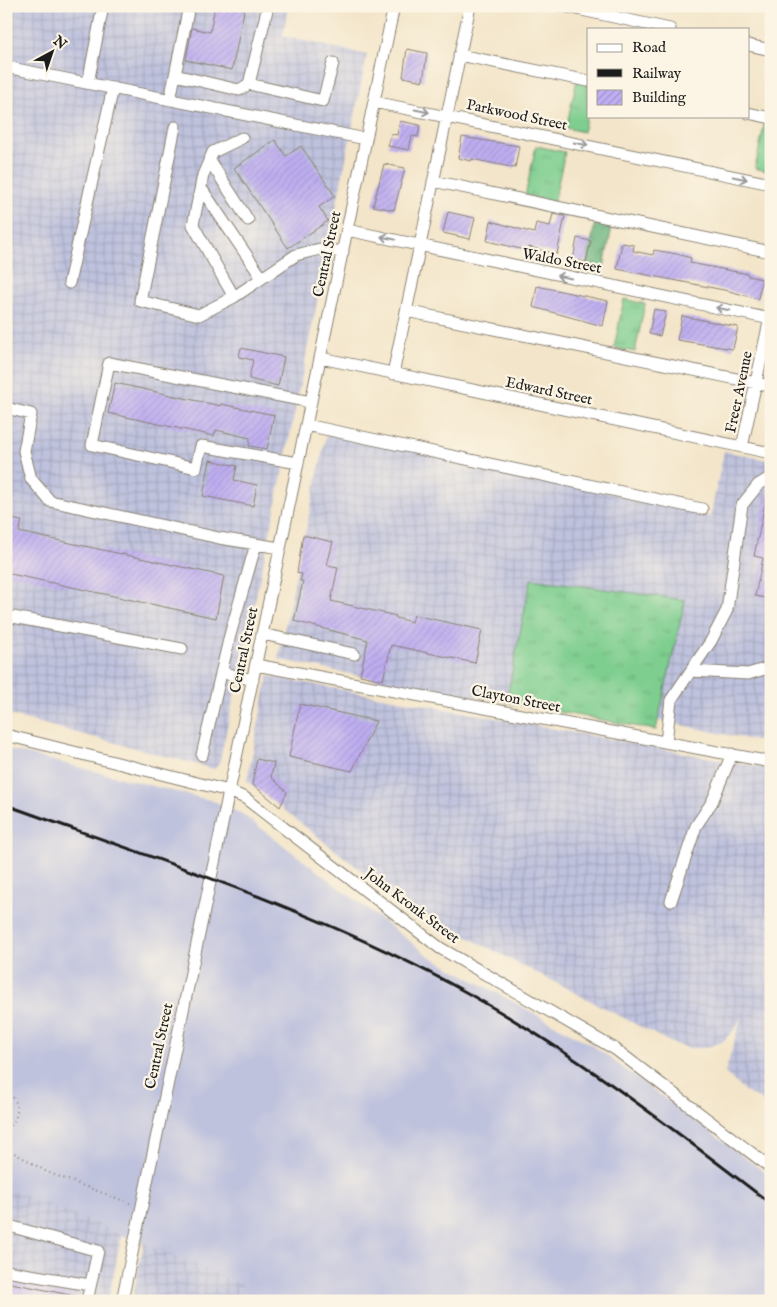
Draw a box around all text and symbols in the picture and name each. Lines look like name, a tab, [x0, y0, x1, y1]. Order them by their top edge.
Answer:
north arrow	[28, 28, 78, 78]
legend	[587, 28, 750, 118]
text: N	[49, 31, 70, 54]
text: Road	[632, 38, 667, 57]
text: Railway	[632, 64, 682, 83]
text: Building	[632, 88, 687, 107]
street label: Parkwood Street	[465, 95, 569, 135]
one-way arrow	[413, 107, 429, 116]
one-way arrow	[572, 140, 588, 149]
one-way arrow	[731, 173, 747, 183]
street label: Central Street	[309, 209, 345, 299]
one-way arrow	[380, 233, 396, 243]
street label: Waldo Street	[521, 244, 603, 278]
one-way arrow	[556, 272, 572, 281]
one-way arrow	[715, 304, 731, 313]
street label: Freer Avenue	[721, 349, 757, 435]
street label: Edward Street	[504, 372, 594, 410]
street label: Central Street	[226, 605, 262, 695]
street label: Clayton Street	[470, 681, 562, 717]
street label: John Kronk Street	[359, 863, 463, 948]
street label: Central Street	[141, 1001, 177, 1091]

